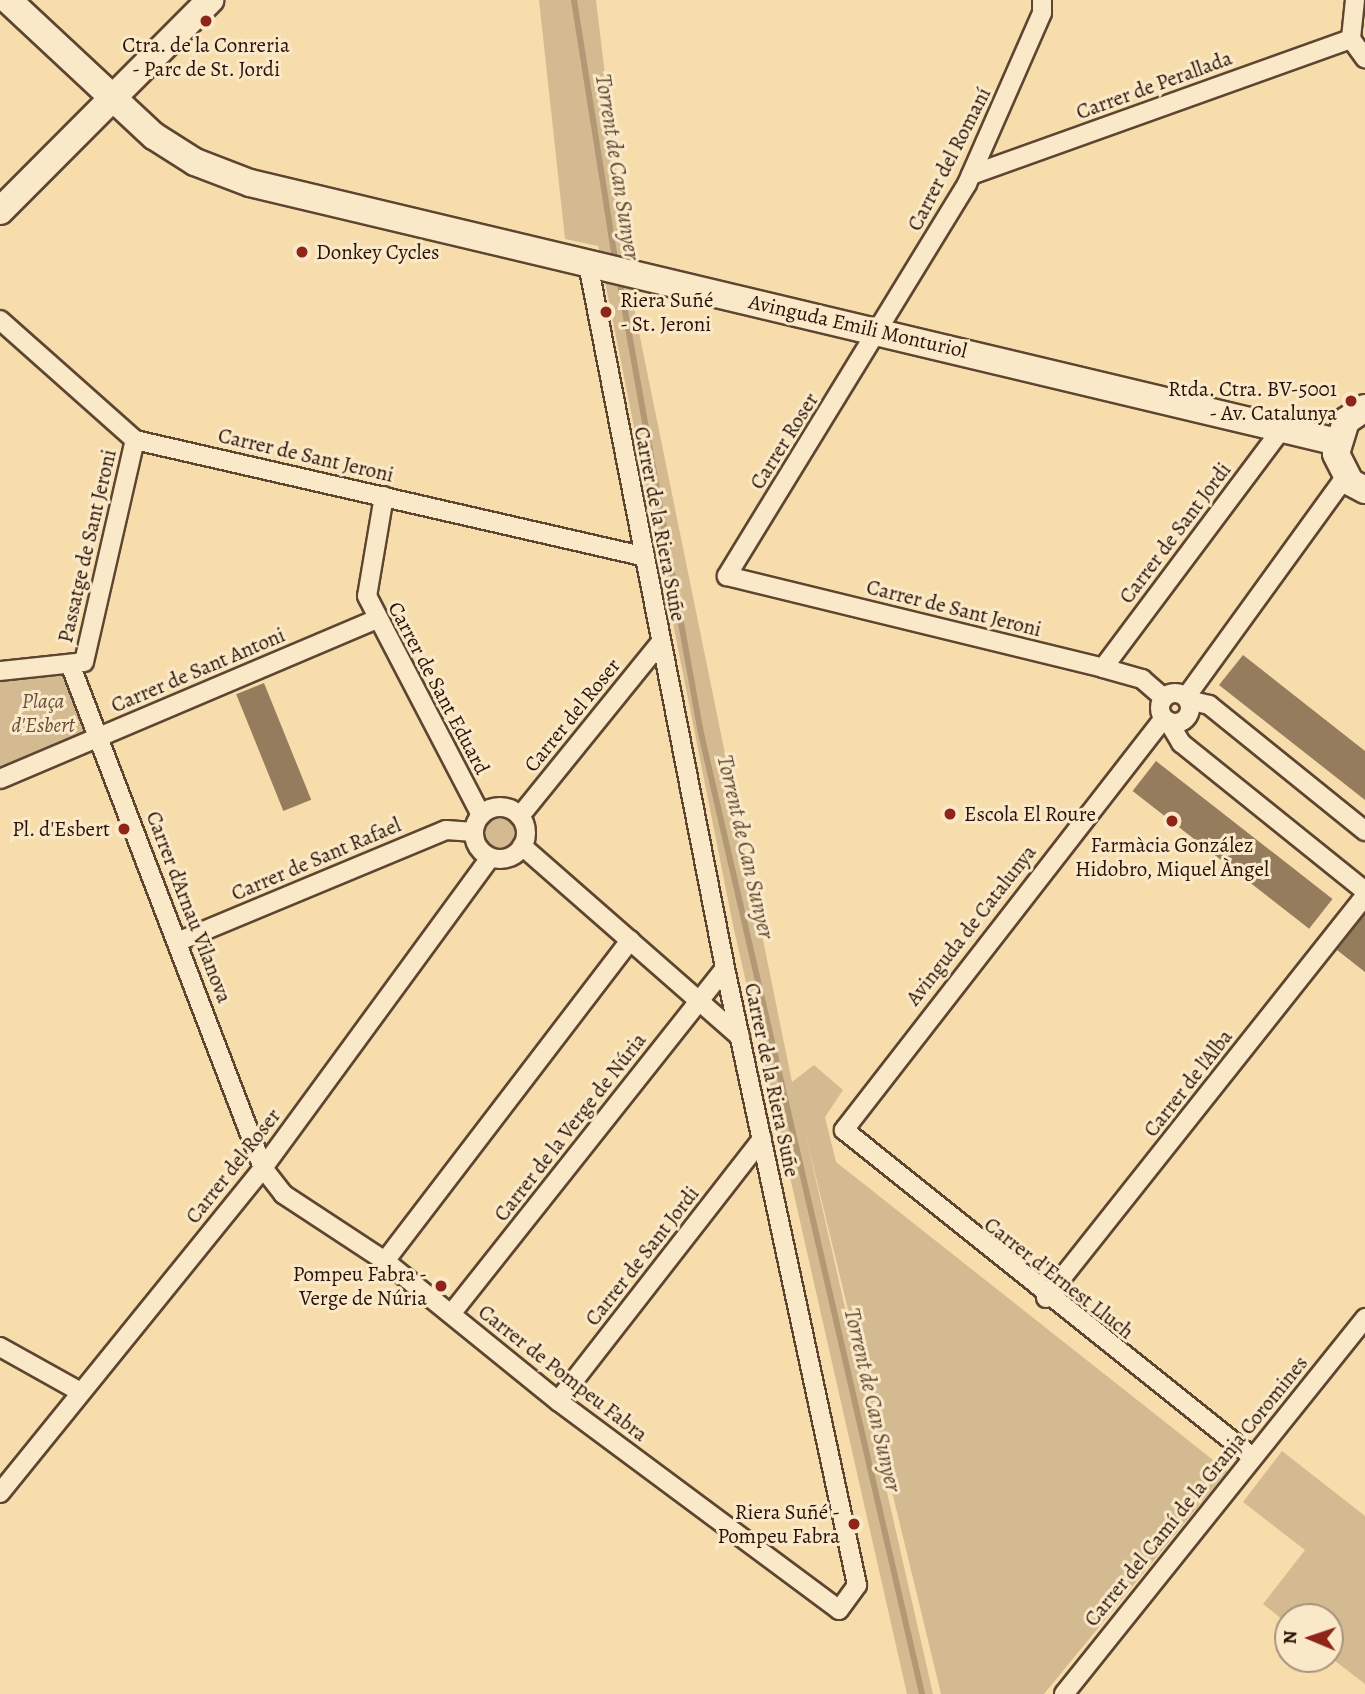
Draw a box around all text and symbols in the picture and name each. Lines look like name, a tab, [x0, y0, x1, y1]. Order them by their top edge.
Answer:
marker: Ctra. de la Conreria - Parc de St. Jordi	[198, 13, 214, 29]
place label: Ctra. de la Conreria - Parc de St. Jordi	[122, 32, 290, 82]
street label: Carrer de Perallada	[1073, 45, 1235, 125]
water label: Torrent de Can Sunyer	[589, 72, 645, 262]
street label: Carrer del Romaní	[902, 83, 996, 235]
place label: Donkey Cycles	[316, 239, 440, 265]
marker: Donkey Cycles	[294, 244, 310, 260]
place label: Riera Suñé - St. Jeroni	[620, 287, 713, 337]
street label: Avinguda Emili Monturiol	[746, 289, 970, 363]
marker: Riera Suñé - St. Jeroni	[598, 304, 614, 320]
place label: Rtda. Ctra. BV-5001 - Av. Catalunya	[1167, 376, 1337, 426]
street label: Carrer Roser	[744, 388, 824, 494]
marker: Rtda. Ctra. BV-5001 - Av. Catalunya	[1343, 393, 1359, 409]
street label: Carrer de Sant Jeroni	[216, 423, 396, 487]
street label: Carrer de la Riera Suñe	[629, 425, 691, 623]
street label: Passatge de Sant Jeroni	[52, 447, 122, 645]
street label: Carrer de Sant Jordi	[1114, 458, 1236, 608]
street label: Carrer de Sant Jeroni	[864, 574, 1044, 642]
street label: Carrer de Sant Eduard	[383, 597, 495, 779]
street label: Carrer de Sant Antoni	[107, 622, 289, 718]
street label: Carrer del Roser	[518, 653, 626, 777]
park label: Plaça d'Esbert	[12, 688, 74, 738]
water label: Torrent de Can Sunyer	[710, 752, 780, 942]
place label: Escola El Roure	[964, 801, 1096, 827]
marker: Escola El Roure	[942, 806, 958, 822]
street label: Carrer d'Arnau Vilanova	[141, 808, 237, 1006]
street label: Carrer de Sant Rafael	[228, 812, 404, 906]
marker: Farmàcia González Hidobro, Miquel Àngel	[1164, 813, 1180, 829]
place label: Pl. d'Esbert	[12, 816, 110, 842]
marker: Pl. d'Esbert	[116, 821, 132, 837]
place label: Farmàcia González Hidobro, Miquel Àngel	[1075, 832, 1269, 882]
street label: Avinguda de Catalunya	[901, 840, 1041, 1010]
street label: Carrer de la Riera Suñe	[739, 981, 805, 1179]
street label: Carrer de l'Alba	[1138, 1024, 1238, 1142]
street label: Carrer de la Verge de Núria	[489, 1028, 651, 1226]
street label: Carrer del Roser	[180, 1104, 286, 1228]
street label: Carrer de Sant Jordi	[580, 1181, 704, 1331]
street label: Carrer d'Ernest Lluch	[979, 1212, 1139, 1344]
place label: Pompeu Fabra - Verge de Núria	[292, 1261, 427, 1311]
marker: Pompeu Fabra - Verge de Núria	[433, 1278, 449, 1294]
street label: Carrer de Pompeu Fabra	[473, 1299, 653, 1447]
water label: Torrent de Can Sunyer	[837, 1305, 907, 1495]
street label: Carrer del Camí de la Granja Coromines	[1079, 1351, 1313, 1631]
place label: Riera Suñé - Pompeu Fabra	[718, 1499, 840, 1549]
marker: Riera Suñé - Pompeu Fabra	[846, 1516, 862, 1532]
north arrow	[1274, 1603, 1344, 1673]
text: N	[1277, 1630, 1303, 1645]

